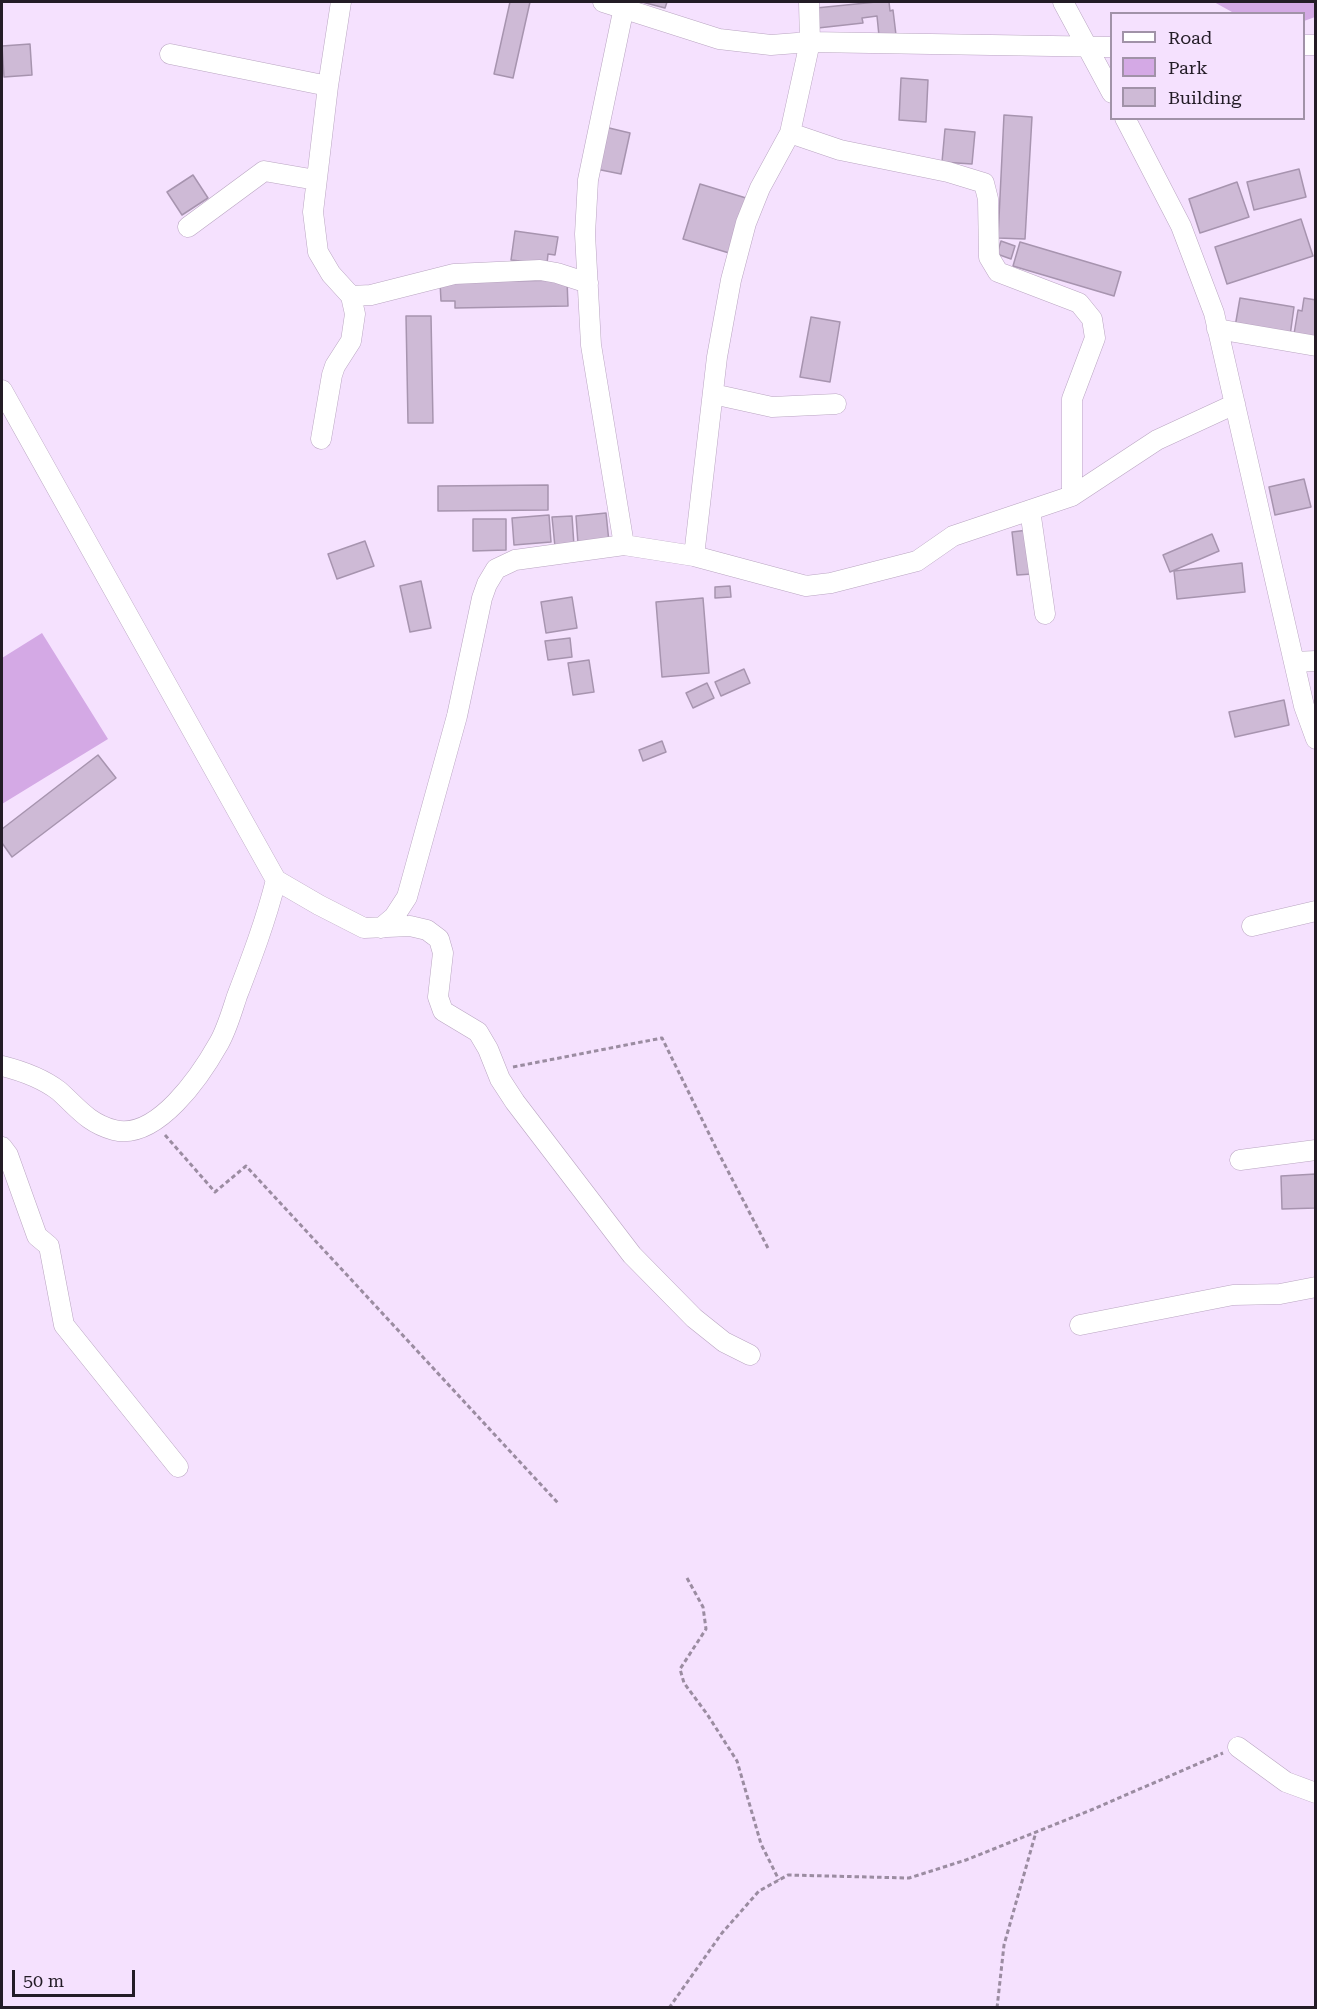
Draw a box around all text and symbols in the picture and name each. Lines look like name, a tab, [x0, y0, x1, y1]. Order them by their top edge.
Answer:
legend	[1110, 12, 1305, 120]
text: Road	[1168, 27, 1212, 48]
text: Park	[1168, 57, 1208, 78]
text: Building	[1168, 87, 1242, 108]
scale bar	[15, 1958, 138, 1996]
text: 50 m	[23, 1970, 64, 1991]

